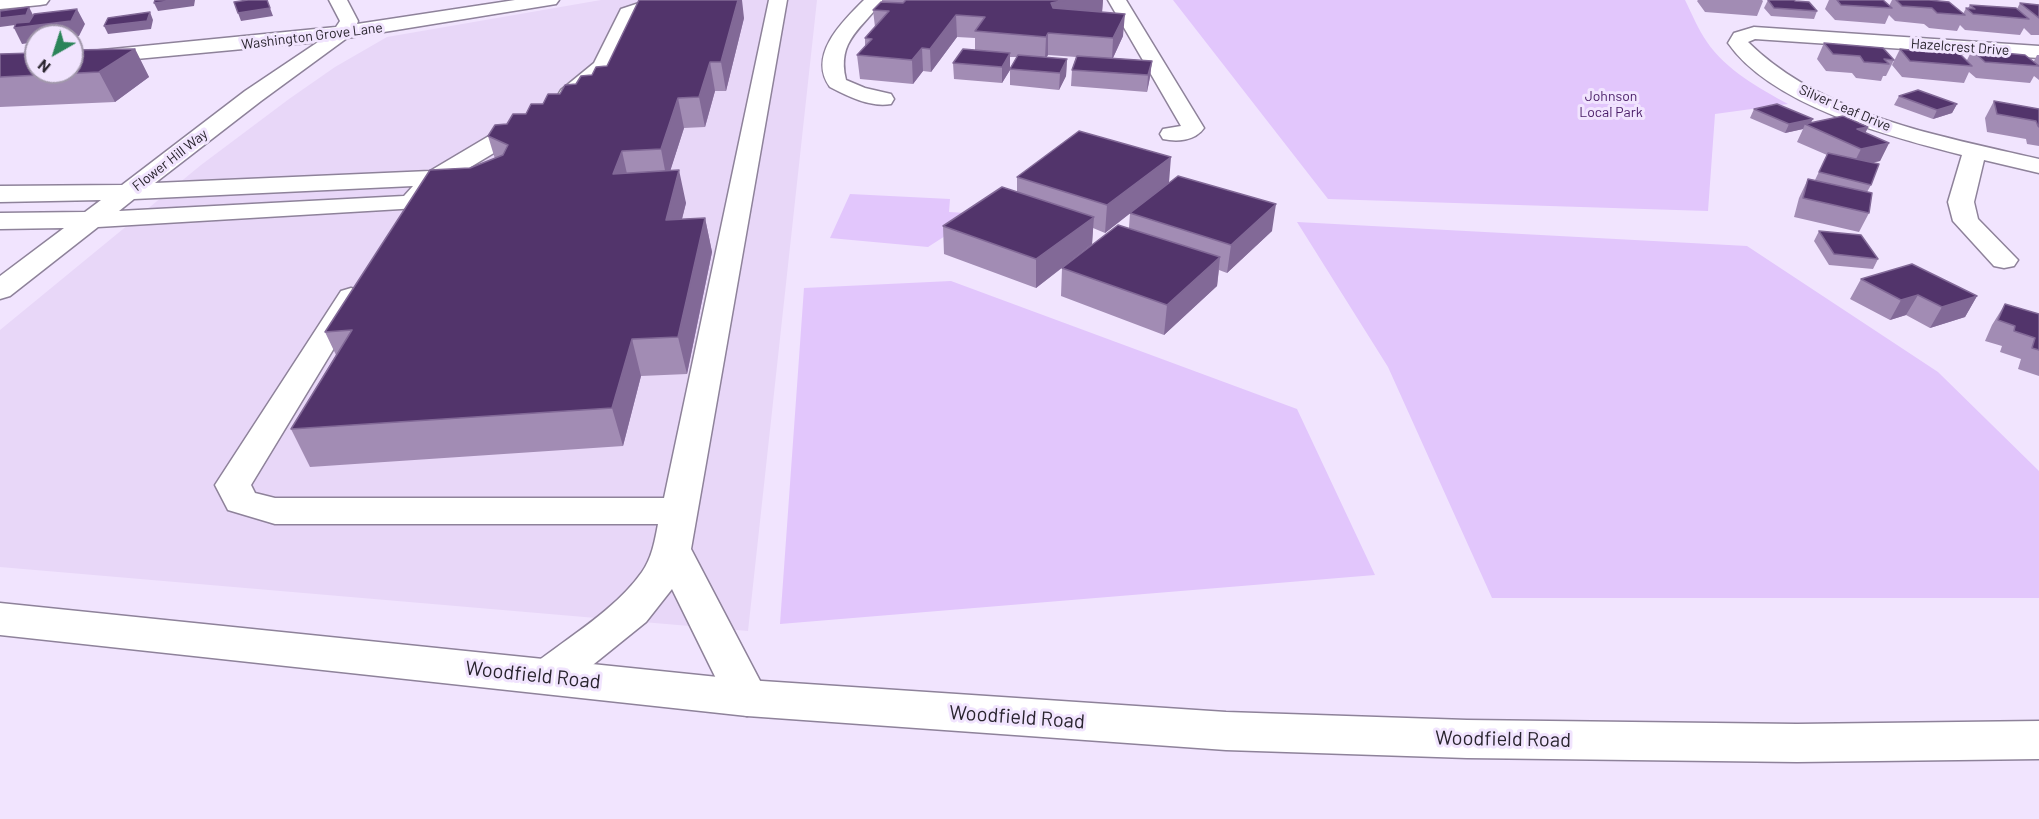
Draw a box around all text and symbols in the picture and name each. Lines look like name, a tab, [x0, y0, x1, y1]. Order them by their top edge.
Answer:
street label: Washington Grove Lane	[240, 19, 384, 53]
north arrow	[24, 24, 84, 84]
street label: Hazelcrest Drive	[1910, 35, 2010, 59]
text: N	[34, 56, 54, 78]
street label: Silver Leaf Drive	[1797, 81, 1893, 135]
park label: Johnson Local Park	[1579, 88, 1643, 120]
street label: Flower Hill Way	[129, 125, 211, 195]
street label: Woodfield Road	[464, 656, 602, 694]
street label: Woodfield Road	[948, 700, 1086, 734]
street label: Woodfield Road	[1435, 726, 1571, 752]

